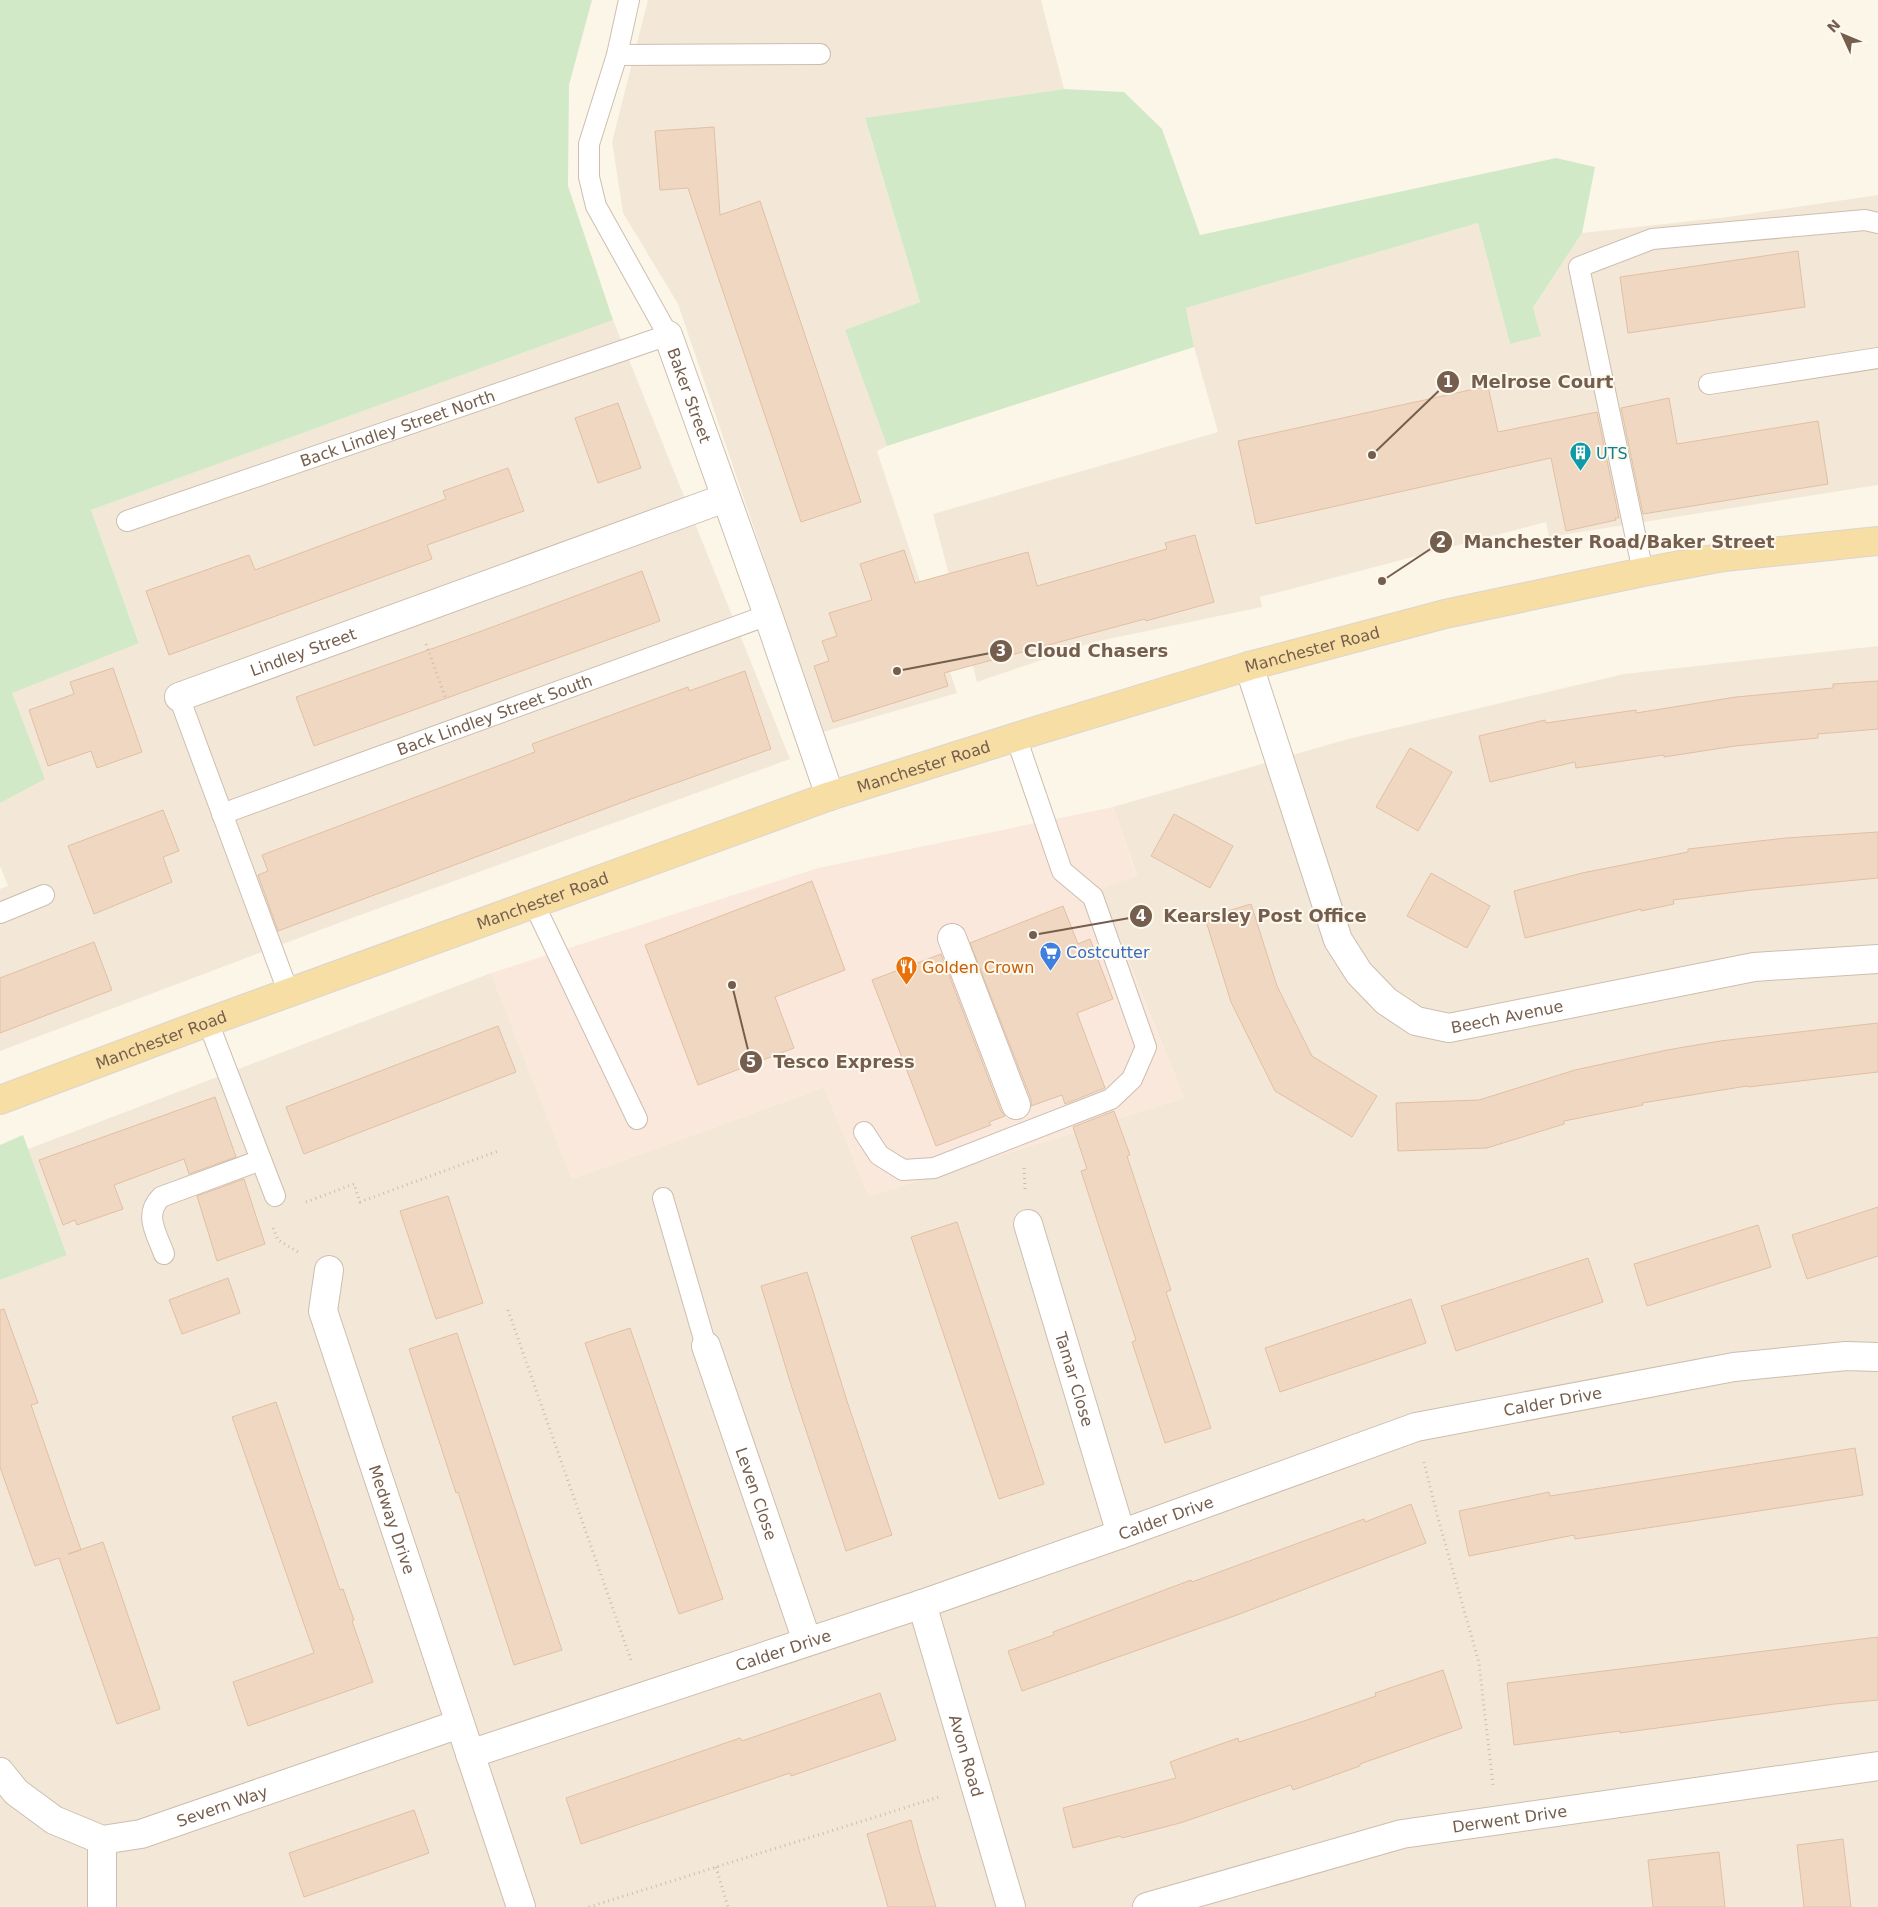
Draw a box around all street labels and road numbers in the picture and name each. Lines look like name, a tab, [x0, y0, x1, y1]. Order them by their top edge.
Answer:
street label: Baker Street	[664, 345, 715, 445]
street label: Back Lindley Street North	[297, 386, 497, 470]
street label: Manchester Road	[1243, 622, 1382, 676]
street label: Lindley Street	[248, 624, 358, 680]
street label: Back Lindley Street South	[394, 670, 595, 759]
street label: Manchester Road	[854, 736, 993, 796]
street label: Manchester Road	[474, 868, 611, 933]
street label: Beech Avenue	[1449, 996, 1565, 1037]
street label: Manchester Road	[93, 1006, 229, 1073]
street label: Tamar Close	[1051, 1329, 1098, 1429]
street label: Calder Drive	[1502, 1383, 1603, 1420]
street label: Leven Close	[732, 1445, 781, 1542]
street label: Medway Drive	[365, 1462, 419, 1576]
street label: Calder Drive	[1116, 1492, 1216, 1544]
street label: Calder Drive	[733, 1625, 834, 1675]
street label: Avon Road	[945, 1712, 988, 1799]
street label: Severn Way	[174, 1781, 270, 1830]
street label: Derwent Drive	[1451, 1801, 1568, 1836]

